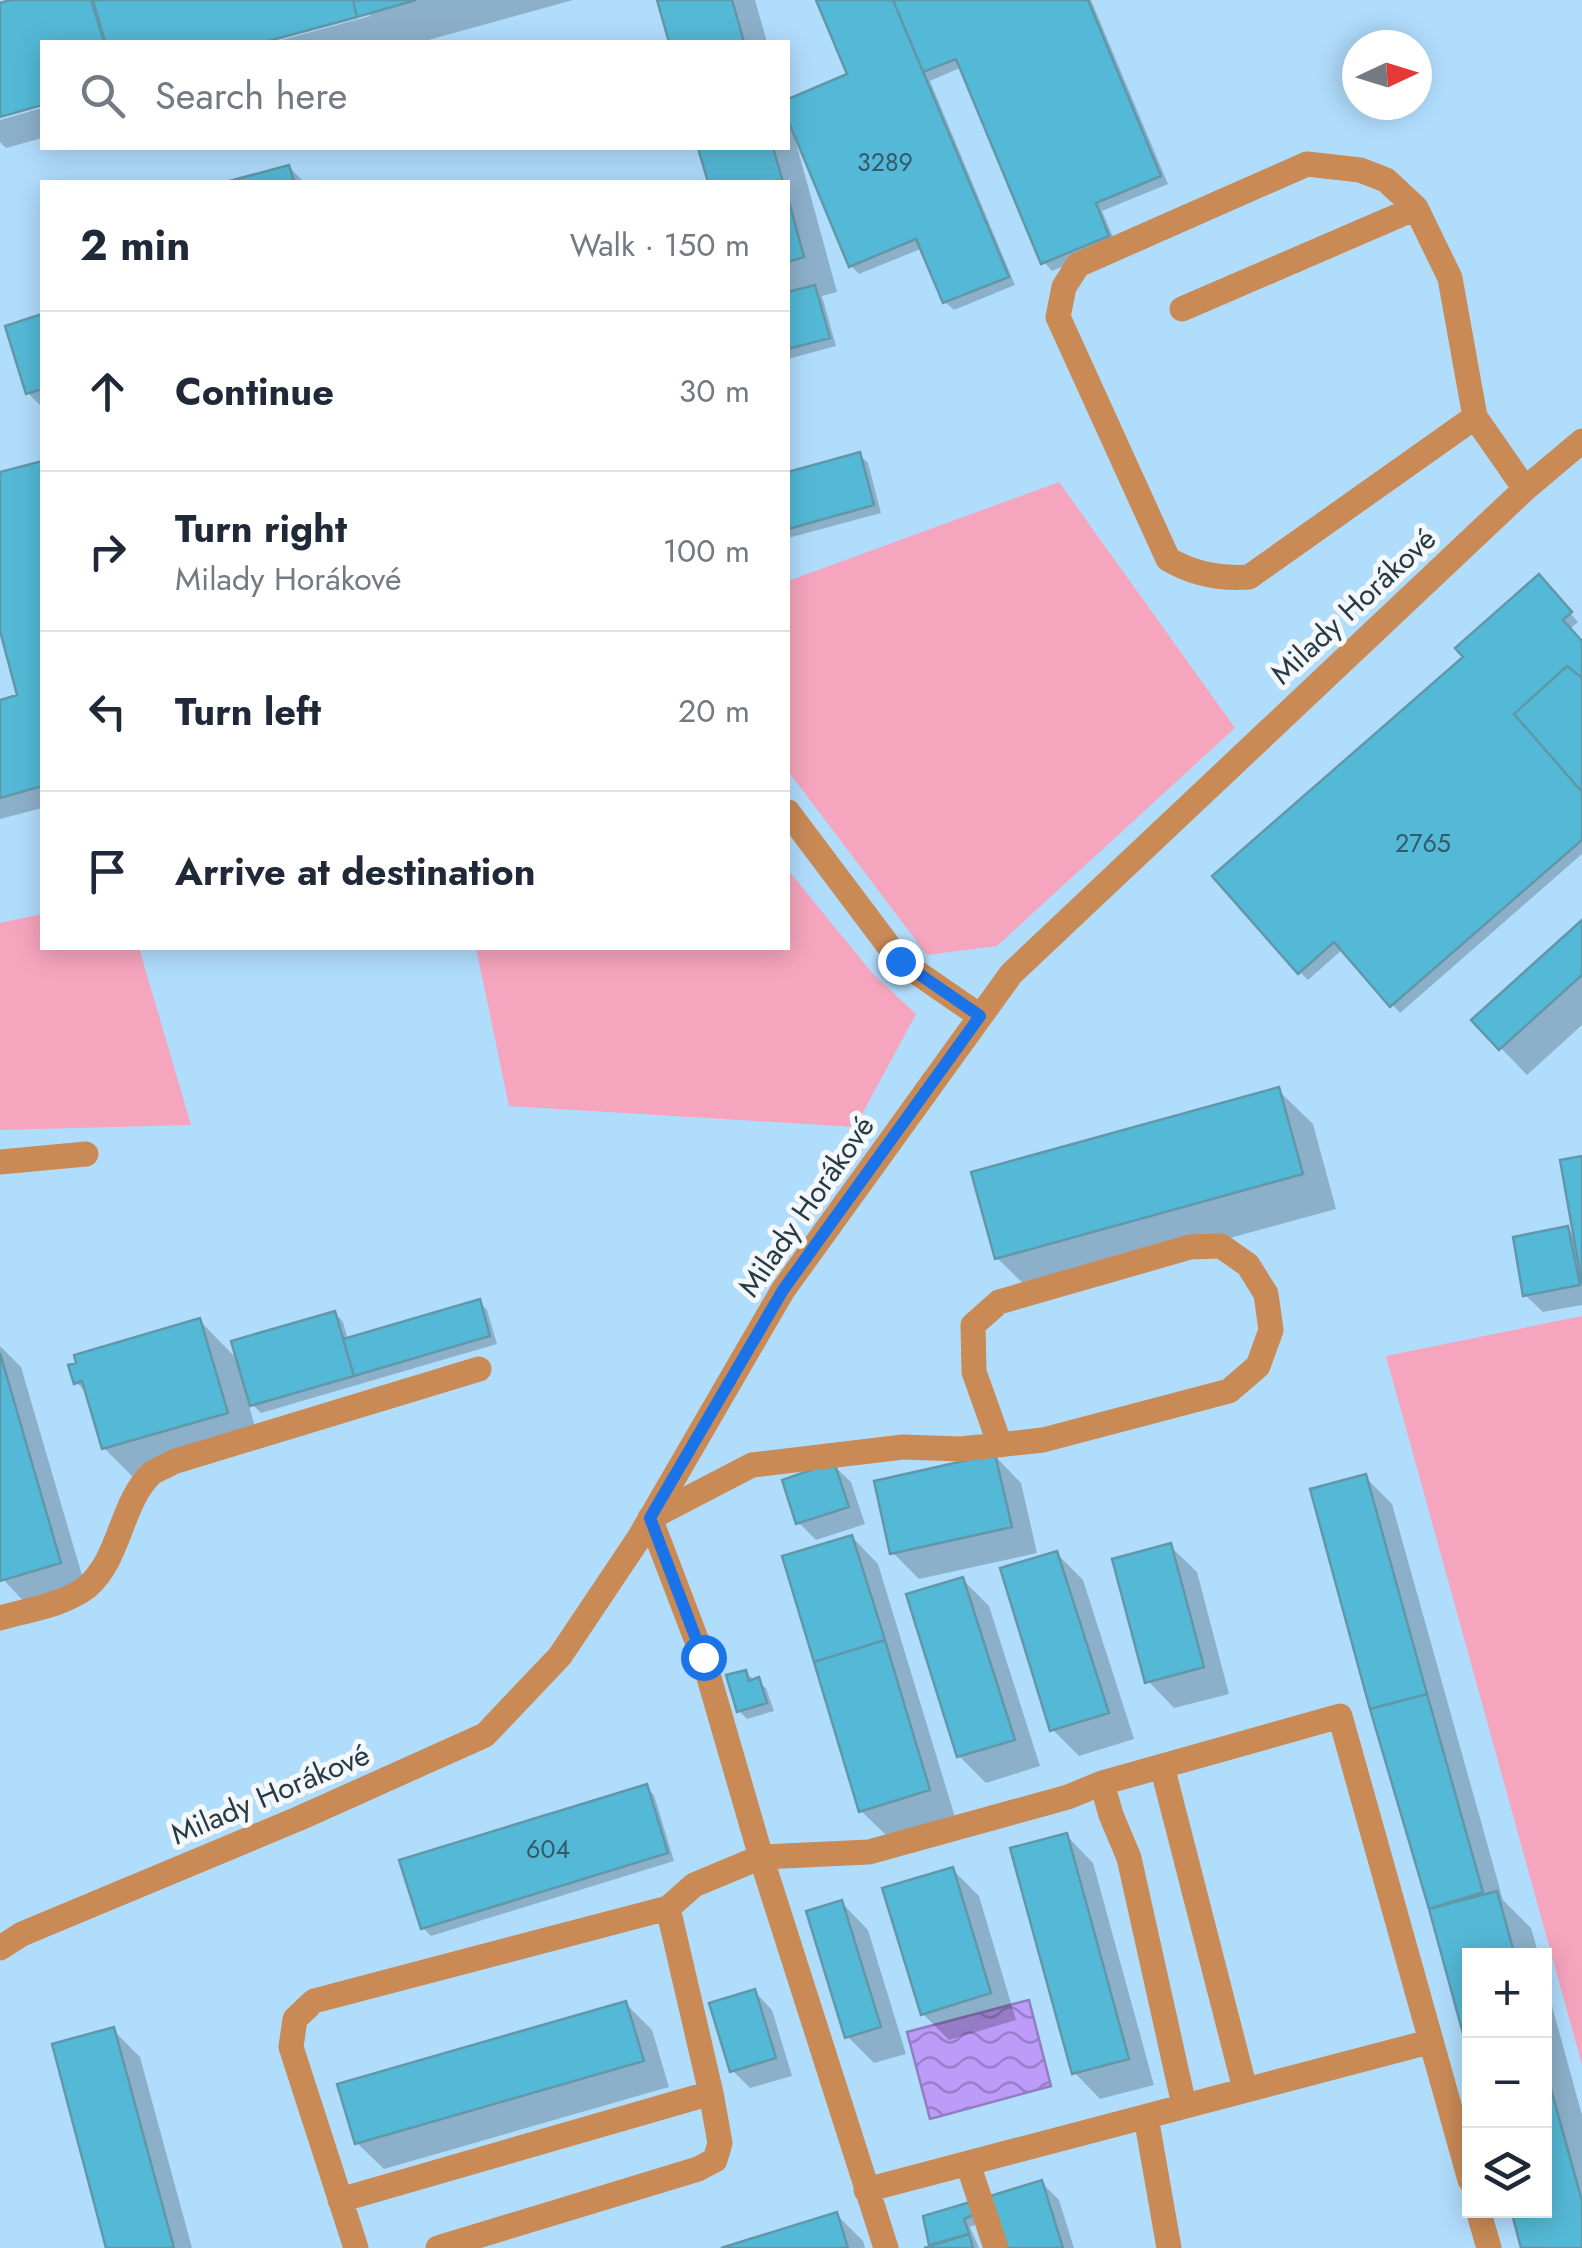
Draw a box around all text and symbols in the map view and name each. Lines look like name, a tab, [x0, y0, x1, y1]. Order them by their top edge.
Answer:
north arrow	[1342, 30, 1432, 120]
search box	[40, 40, 790, 150]
icon: search	[75, 68, 130, 123]
text: Search here	[155, 68, 347, 123]
house number: 3289	[857, 144, 913, 180]
text: 2 min	[80, 215, 190, 276]
text: Walk · 150 m	[570, 222, 750, 268]
icon: ahead	[80, 364, 135, 419]
text: Continue	[175, 364, 334, 419]
text: 30 m	[679, 368, 750, 414]
text: Turn right	[175, 501, 347, 556]
street label: Milady Horákové	[1261, 518, 1445, 694]
icon: right	[80, 524, 135, 579]
text: 100 m	[663, 528, 750, 574]
text: Milady Horákové	[175, 556, 401, 602]
icon: left	[80, 684, 135, 739]
text: Turn left	[175, 684, 321, 739]
text: 20 m	[678, 688, 750, 734]
house number: 2765	[1395, 825, 1451, 861]
icon: arrive	[80, 844, 135, 899]
text: Arrive at destination	[175, 844, 536, 899]
route end	[878, 939, 924, 985]
street label: Milady Horákové	[728, 1107, 884, 1305]
route start	[681, 1635, 727, 1681]
street label: Milady Horákové	[164, 1733, 376, 1855]
house number: 604	[526, 1831, 570, 1867]
map controls	[1462, 1948, 1552, 2218]
button: +	[1462, 1948, 1552, 2038]
button: −	[1462, 2038, 1552, 2128]
button: layers	[1462, 2128, 1552, 2218]

